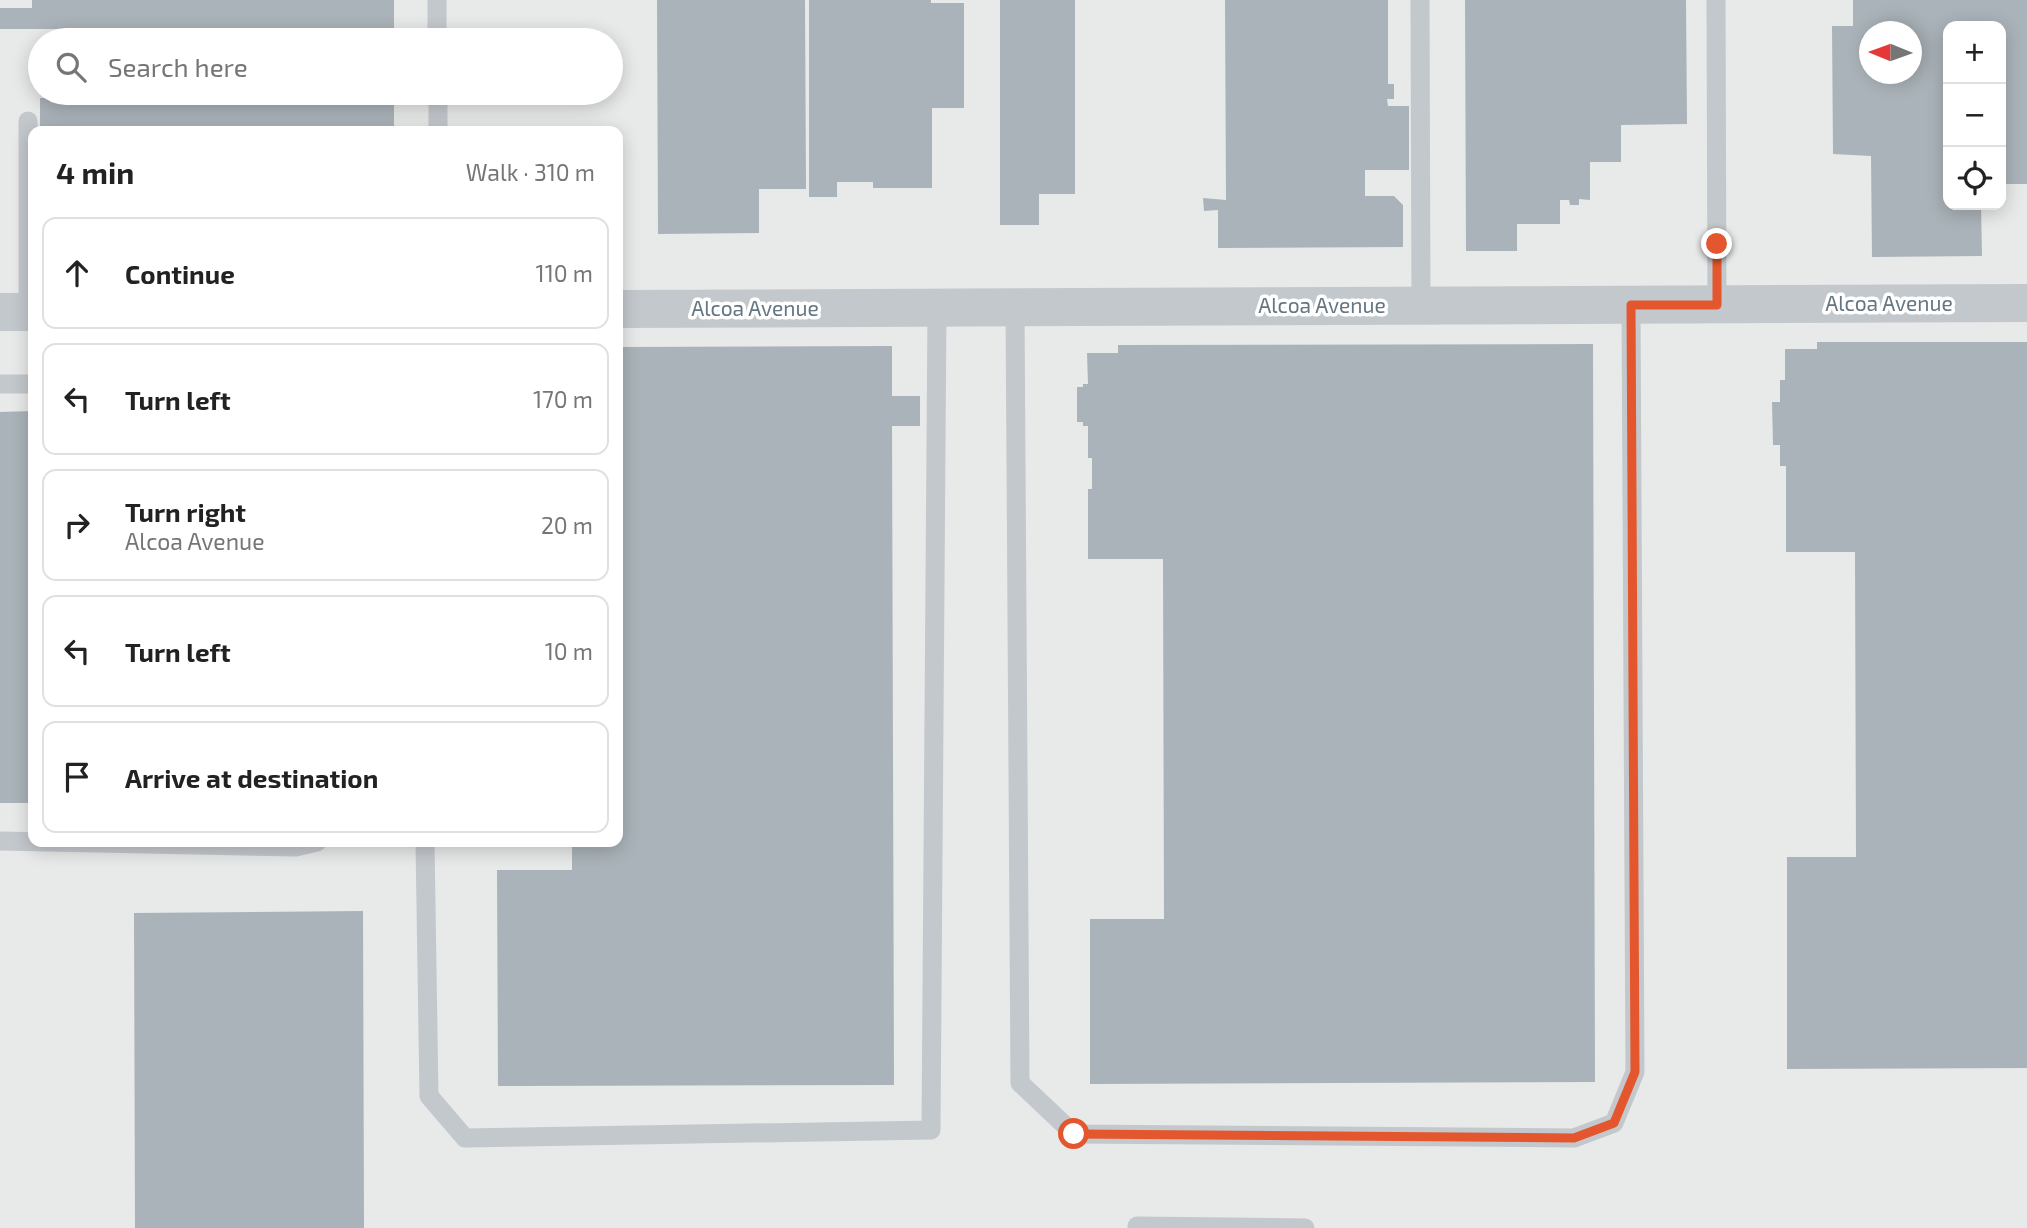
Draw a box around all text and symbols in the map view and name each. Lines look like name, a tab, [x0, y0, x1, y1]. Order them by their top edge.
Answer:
north arrow	[1859, 21, 1922, 84]
map controls	[1943, 21, 2006, 210]
button: +	[1943, 21, 2006, 84]
search box	[28, 28, 623, 105]
icon: search	[52, 48, 90, 86]
text: Search here	[108, 51, 248, 82]
button: −	[1943, 84, 2006, 147]
button: locate	[1943, 147, 2006, 210]
text: 4 min	[56, 154, 134, 190]
text: Walk · 310 m	[466, 158, 595, 186]
route end	[1701, 228, 1732, 259]
icon: ahead	[58, 254, 96, 292]
text: Continue	[125, 258, 235, 289]
text: 110 m	[536, 259, 593, 287]
street label: Alcoa Avenue	[1825, 290, 1953, 315]
street label: Alcoa Avenue	[1258, 292, 1386, 317]
street label: Alcoa Avenue	[691, 295, 819, 320]
icon: left	[58, 380, 96, 418]
text: Turn left	[125, 384, 231, 415]
text: 170 m	[533, 385, 593, 413]
text: Turn right	[125, 496, 246, 527]
icon: right	[58, 506, 96, 544]
text: 20 m	[541, 511, 593, 539]
text: Alcoa Avenue	[125, 527, 265, 555]
icon: left	[58, 632, 96, 670]
text: Turn left	[125, 636, 231, 667]
text: 10 m	[545, 637, 593, 665]
icon: arrive	[58, 758, 96, 796]
text: Arrive at destination	[125, 762, 378, 793]
route start	[1058, 1118, 1089, 1149]

